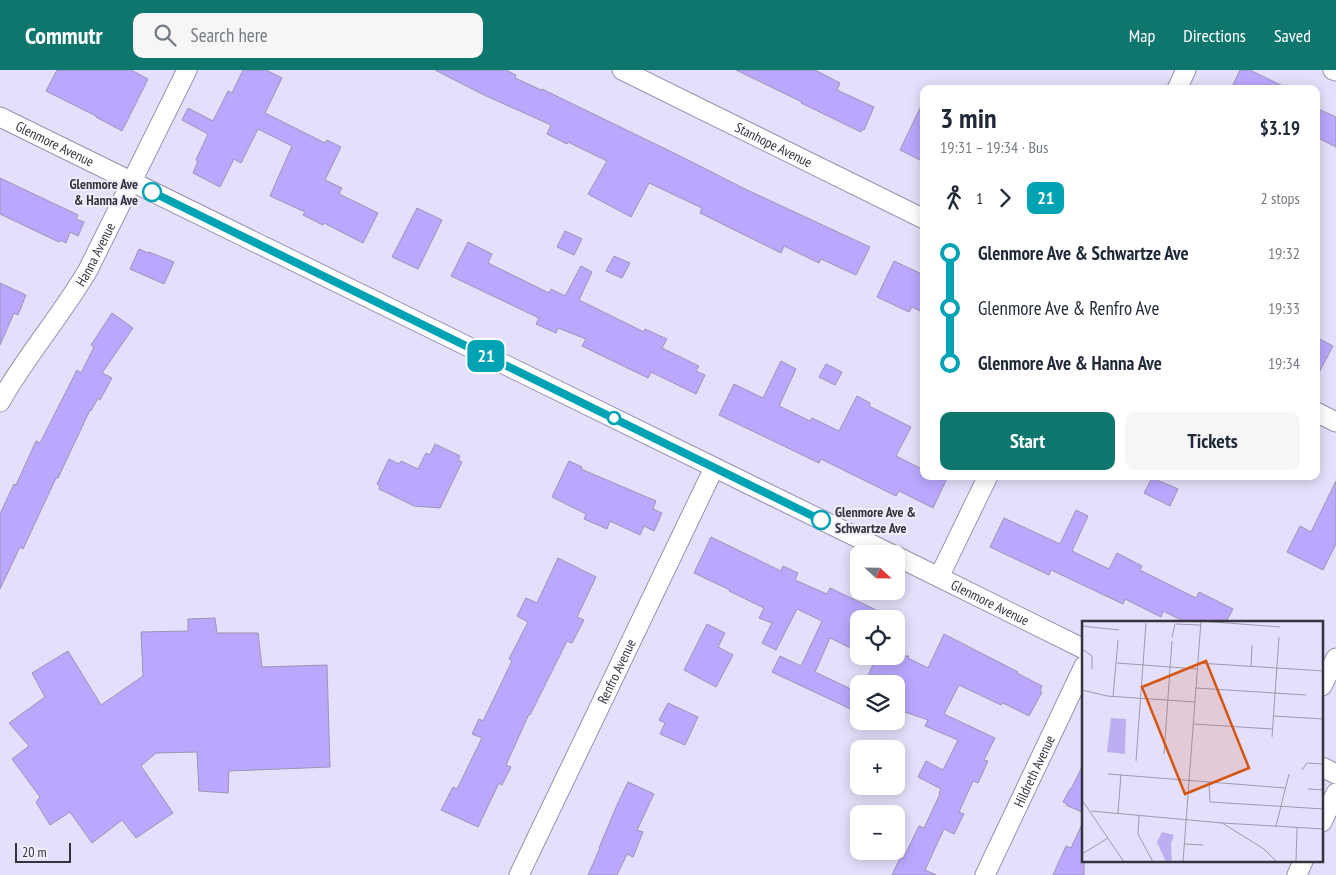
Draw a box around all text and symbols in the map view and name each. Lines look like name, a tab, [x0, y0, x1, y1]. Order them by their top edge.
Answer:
search box	[133, 13, 483, 58]
text: Commutr	[25, 20, 103, 51]
icon: search	[151, 21, 179, 49]
text: Search here	[191, 23, 268, 47]
text: Map	[1129, 24, 1155, 47]
text: Directions	[1183, 24, 1246, 47]
text: Saved	[1274, 24, 1311, 47]
text: 3 min	[940, 99, 997, 136]
text: $3.19	[1260, 116, 1300, 140]
street label: Glenmore Avenue	[13, 117, 97, 171]
street label: Stanhope Avenue	[732, 118, 815, 171]
text: 19:31 – 19:34 · Bus	[940, 137, 1048, 157]
place label: Glenmore Ave & Hanna Ave	[69, 175, 138, 209]
marker: Glenmore Ave & Hanna Ave	[142, 182, 162, 202]
icon: walk	[940, 184, 968, 212]
icon: forward	[991, 184, 1019, 212]
text: 21	[1037, 186, 1054, 209]
text: 1	[976, 188, 983, 208]
text: 2 stops	[1260, 188, 1300, 208]
street label: Hanna Avenue	[71, 219, 119, 290]
text: Glenmore Ave & Schwartze Ave	[978, 241, 1189, 265]
text: 19:32	[1268, 243, 1300, 263]
text: Glenmore Ave & Renfro Ave	[978, 296, 1159, 320]
text: 19:33	[1268, 298, 1300, 318]
line badge: 21	[464, 340, 508, 372]
text: 21	[477, 344, 495, 367]
text: Glenmore Ave & Hanna Ave	[978, 351, 1162, 375]
text: 19:34	[1268, 353, 1300, 373]
unlabelled marker	[607, 411, 621, 425]
button: Start	[940, 412, 1115, 470]
button: Tickets	[1125, 412, 1300, 470]
place label: Glenmore Ave & Schwartze Ave	[835, 503, 916, 537]
marker: Glenmore Ave & Schwartze Ave	[811, 510, 831, 530]
north arrow	[850, 545, 905, 600]
map controls	[850, 545, 905, 860]
street label: Glenmore Avenue	[948, 576, 1032, 630]
button: locate	[850, 610, 905, 665]
inset map	[1082, 621, 1324, 862]
street label: Renfro Avenue	[593, 636, 640, 707]
button: layers	[850, 675, 905, 730]
street label: Hildreth Avenue	[1009, 732, 1059, 810]
button: +	[850, 740, 905, 795]
button: −	[850, 805, 905, 860]
scale bar	[15, 840, 71, 863]
text: 20 m	[22, 843, 47, 861]

